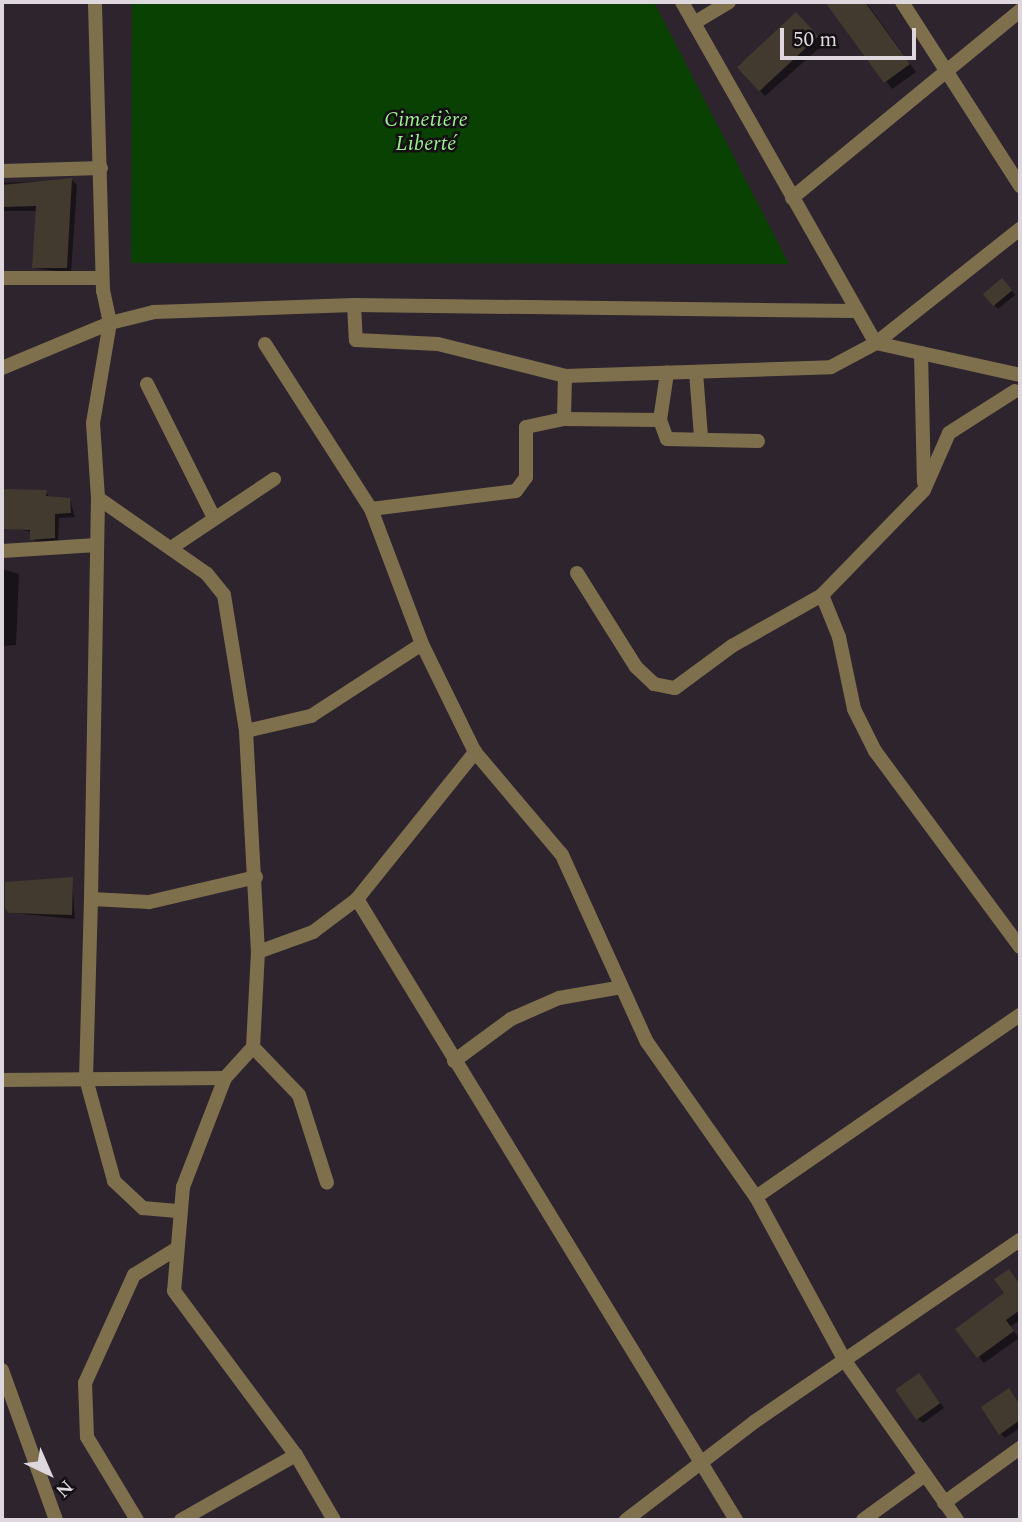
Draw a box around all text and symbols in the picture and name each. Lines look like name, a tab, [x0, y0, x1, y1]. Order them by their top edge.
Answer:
scale bar	[784, 14, 920, 58]
text: 50 m	[793, 24, 837, 56]
park label: Cimetière Liberté	[384, 107, 468, 157]
north arrow	[14, 1438, 84, 1508]
text: N	[48, 1473, 80, 1504]

